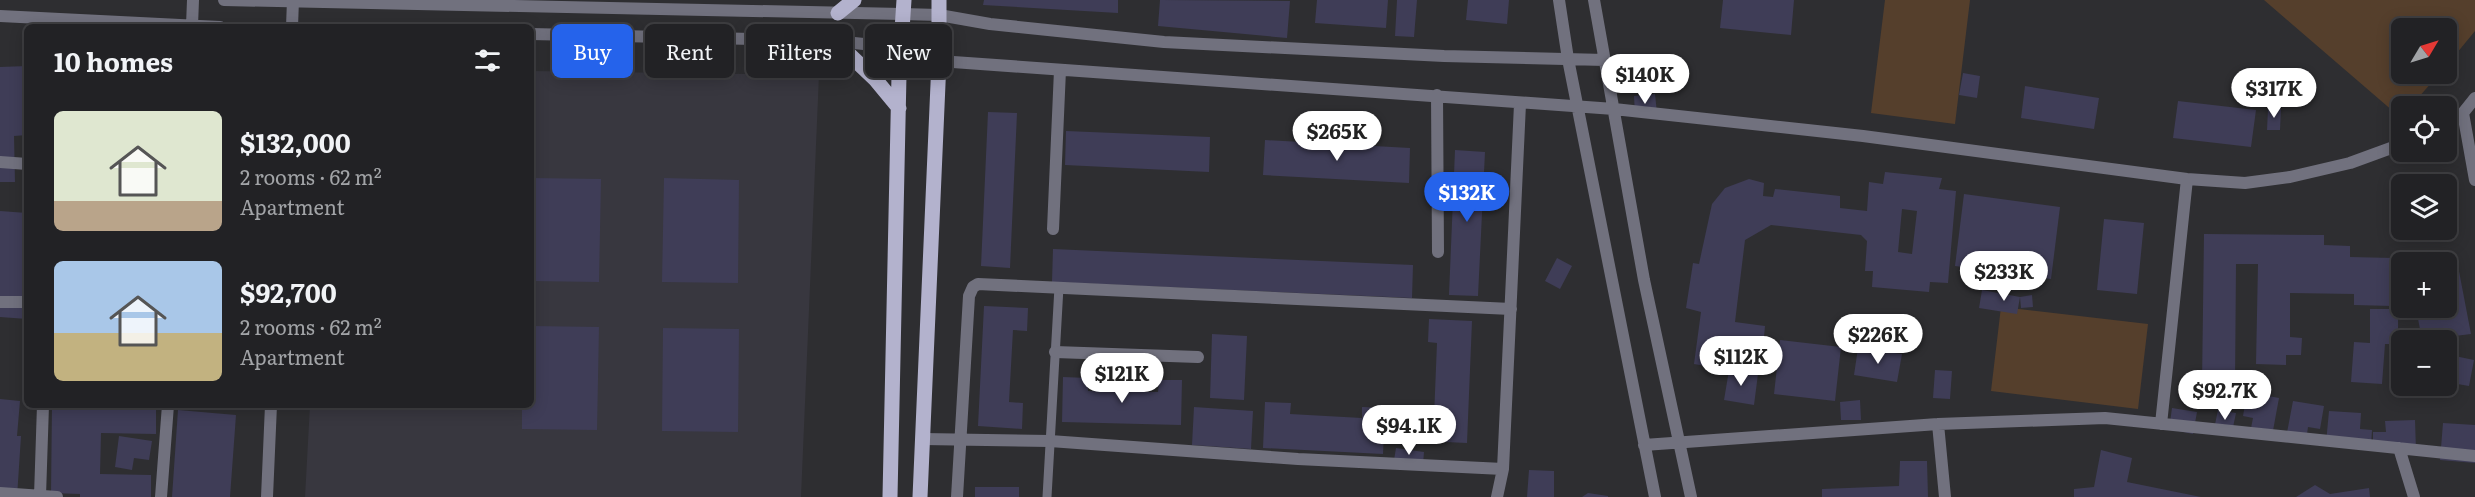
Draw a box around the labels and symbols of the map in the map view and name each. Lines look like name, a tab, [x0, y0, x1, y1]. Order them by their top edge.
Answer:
north arrow	[2391, 18, 2457, 84]
pin: $140K	[1603, 54, 1687, 105]
pin: $317K	[2232, 68, 2316, 119]
pin: $265K	[1295, 111, 1379, 162]
pin: $132K	[1425, 172, 1509, 223]
pin: $233K	[1962, 251, 2046, 302]
pin: $226K	[1836, 314, 1920, 365]
pin: $112K	[1699, 336, 1783, 387]
pin: $121K	[1080, 353, 1164, 404]
pin: $92.7K	[2176, 370, 2274, 421]
pin: $94.1K	[1360, 405, 1458, 456]

